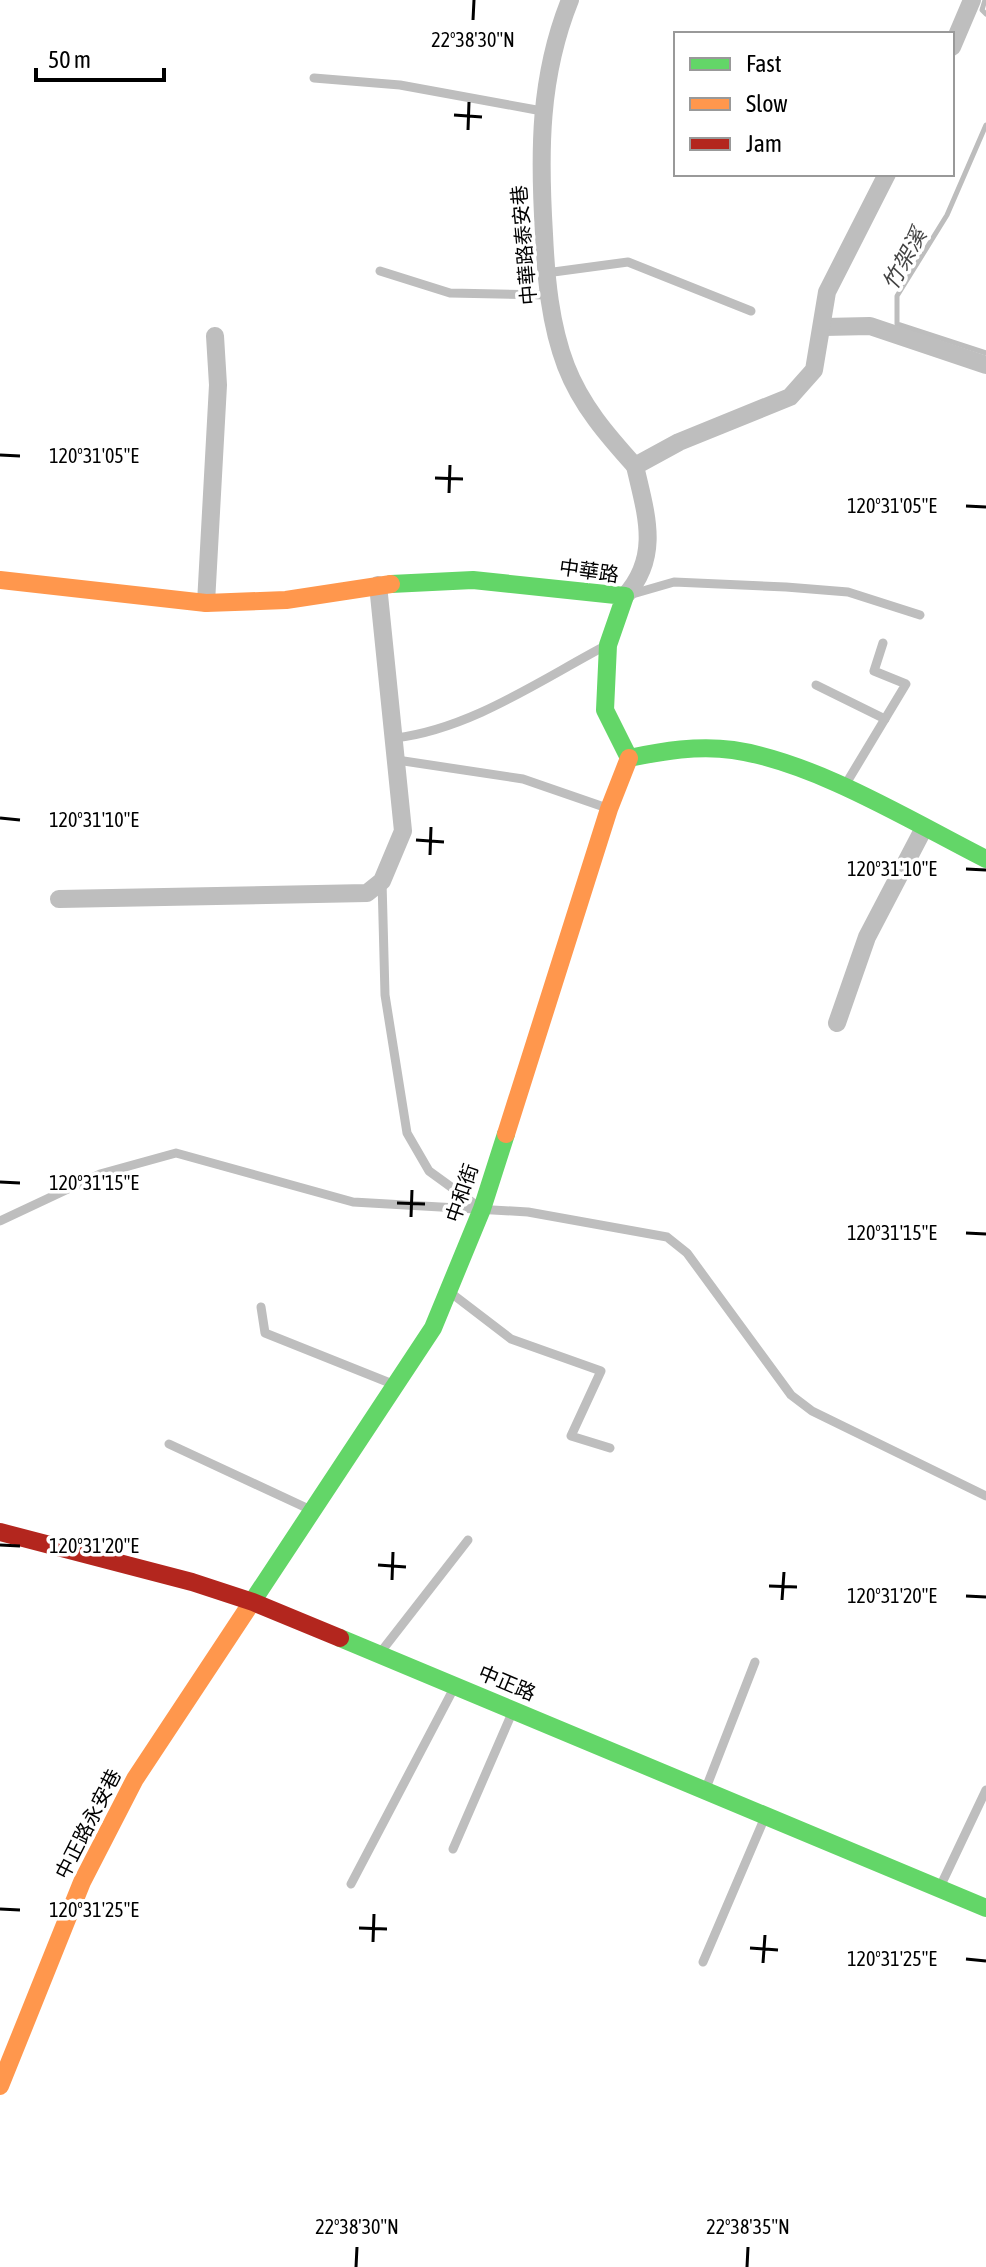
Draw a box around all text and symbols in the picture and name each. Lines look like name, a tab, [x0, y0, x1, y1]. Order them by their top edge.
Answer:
text: 22°38'30"N	[431, 28, 515, 51]
scale bar	[36, 32, 164, 82]
legend	[674, 32, 954, 176]
text: 50 m	[48, 46, 91, 73]
text: Fast	[746, 50, 782, 77]
text: Slow	[746, 90, 788, 117]
text: Jam	[746, 130, 782, 157]
street label: 中華路泰安巷	[507, 184, 540, 306]
water label: 竹架溪	[877, 221, 933, 294]
text: 120°31'05"E	[49, 444, 139, 467]
text: 120°31'05"E	[847, 494, 937, 517]
street label: 中華路	[558, 555, 620, 586]
text: 120°31'10"E	[49, 808, 139, 831]
text: 120°31'10"E	[847, 857, 937, 880]
street label: 中和街	[441, 1161, 482, 1225]
text: 120°31'15"E	[49, 1171, 139, 1194]
text: 120°31'15"E	[847, 1221, 937, 1244]
text: 120°31'20"E	[49, 1534, 139, 1557]
text: 120°31'20"E	[847, 1584, 937, 1607]
street label: 中正路	[475, 1660, 539, 1705]
street label: 中正路永安巷	[50, 1765, 125, 1882]
text: 120°31'25"E	[49, 1898, 139, 1921]
text: 120°31'25"E	[847, 1947, 937, 1970]
text: 22°38'30"N	[315, 2215, 399, 2238]
text: 22°38'35"N	[706, 2215, 790, 2238]

